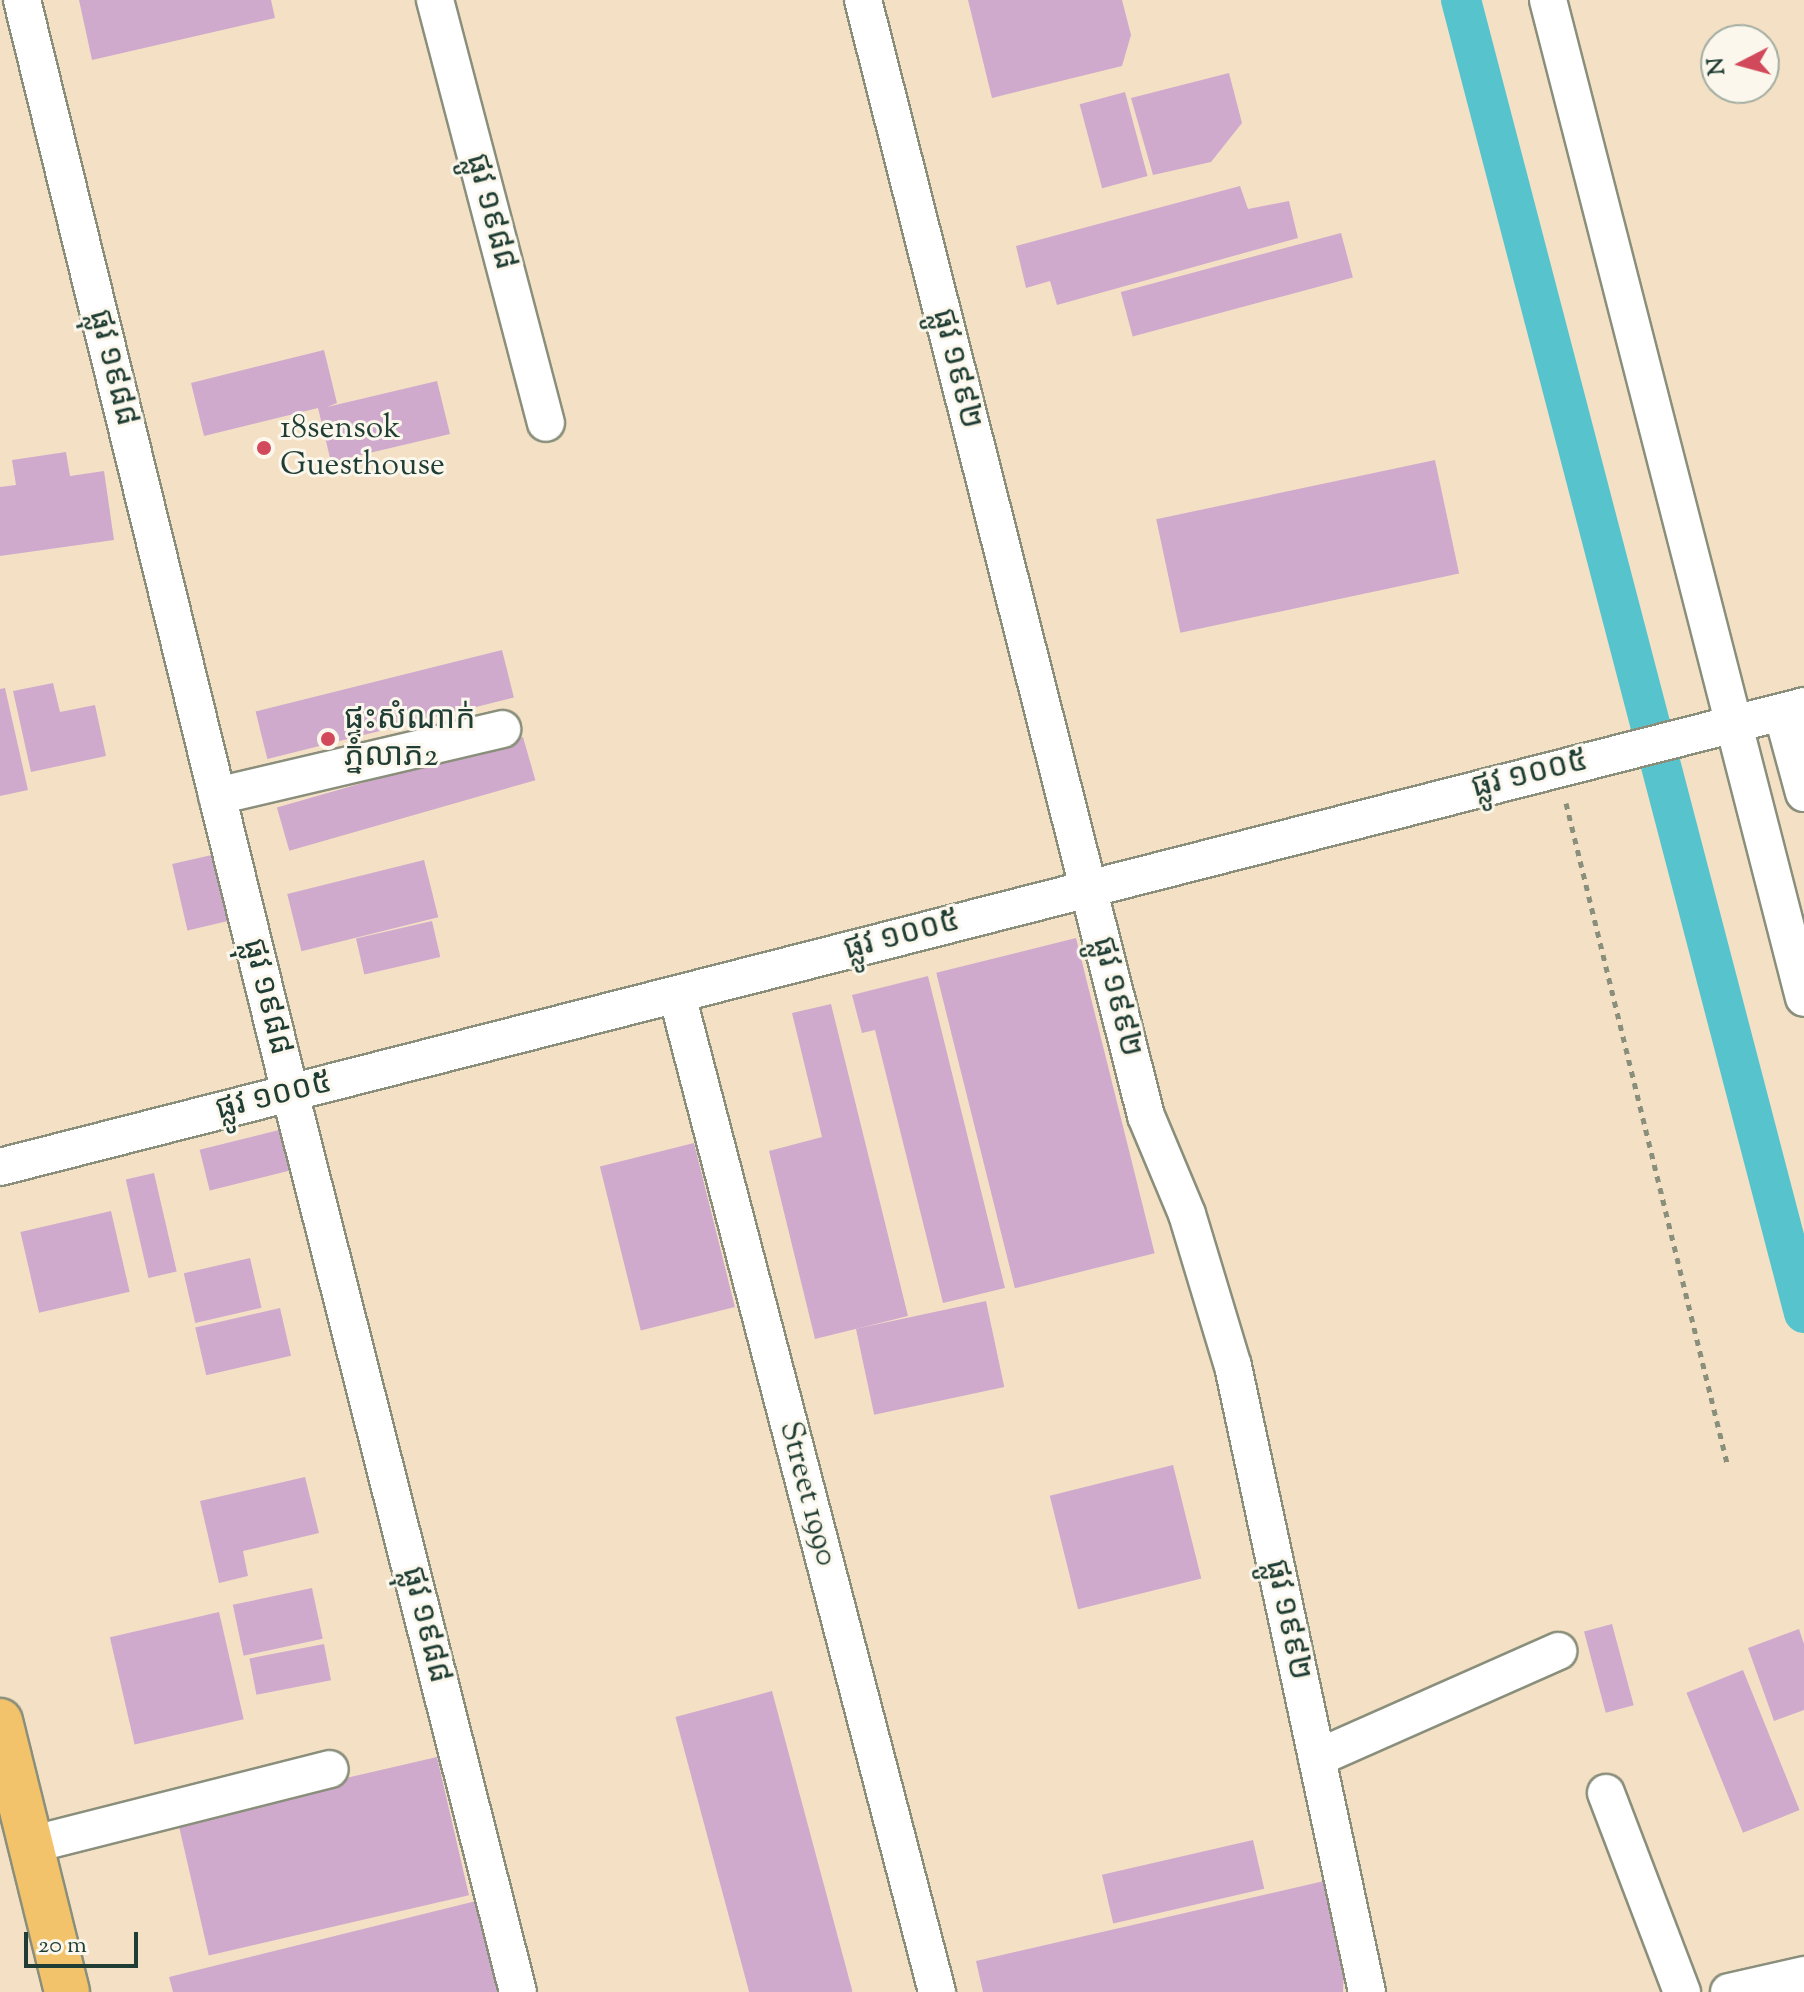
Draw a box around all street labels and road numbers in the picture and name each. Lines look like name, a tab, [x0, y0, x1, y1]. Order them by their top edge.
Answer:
street label: ផ្លូវ ១៩៨៨	[456, 150, 524, 274]
street label: ផ្លូវ ១៩៩២	[923, 305, 989, 433]
street label: ផ្លុវ ១៩៨៨	[79, 306, 145, 430]
street label: ផ្លូវ ១០០៥	[1468, 742, 1592, 808]
street label: ផ្លូវ ១០០៥	[840, 902, 964, 970]
street label: ផ្លូវ ១៩៩២	[1083, 933, 1149, 1061]
street label: ផ្លុវ ១៩៨៨	[233, 935, 299, 1059]
street label: ផ្លូវ ១០០៥	[212, 1064, 336, 1130]
street label: Street 1990	[769, 1418, 845, 1570]
street label: ផ្លូវ ១៩៩២	[1255, 1556, 1319, 1684]
street label: ផ្លុវ ១៩៨៨	[392, 1563, 458, 1687]

